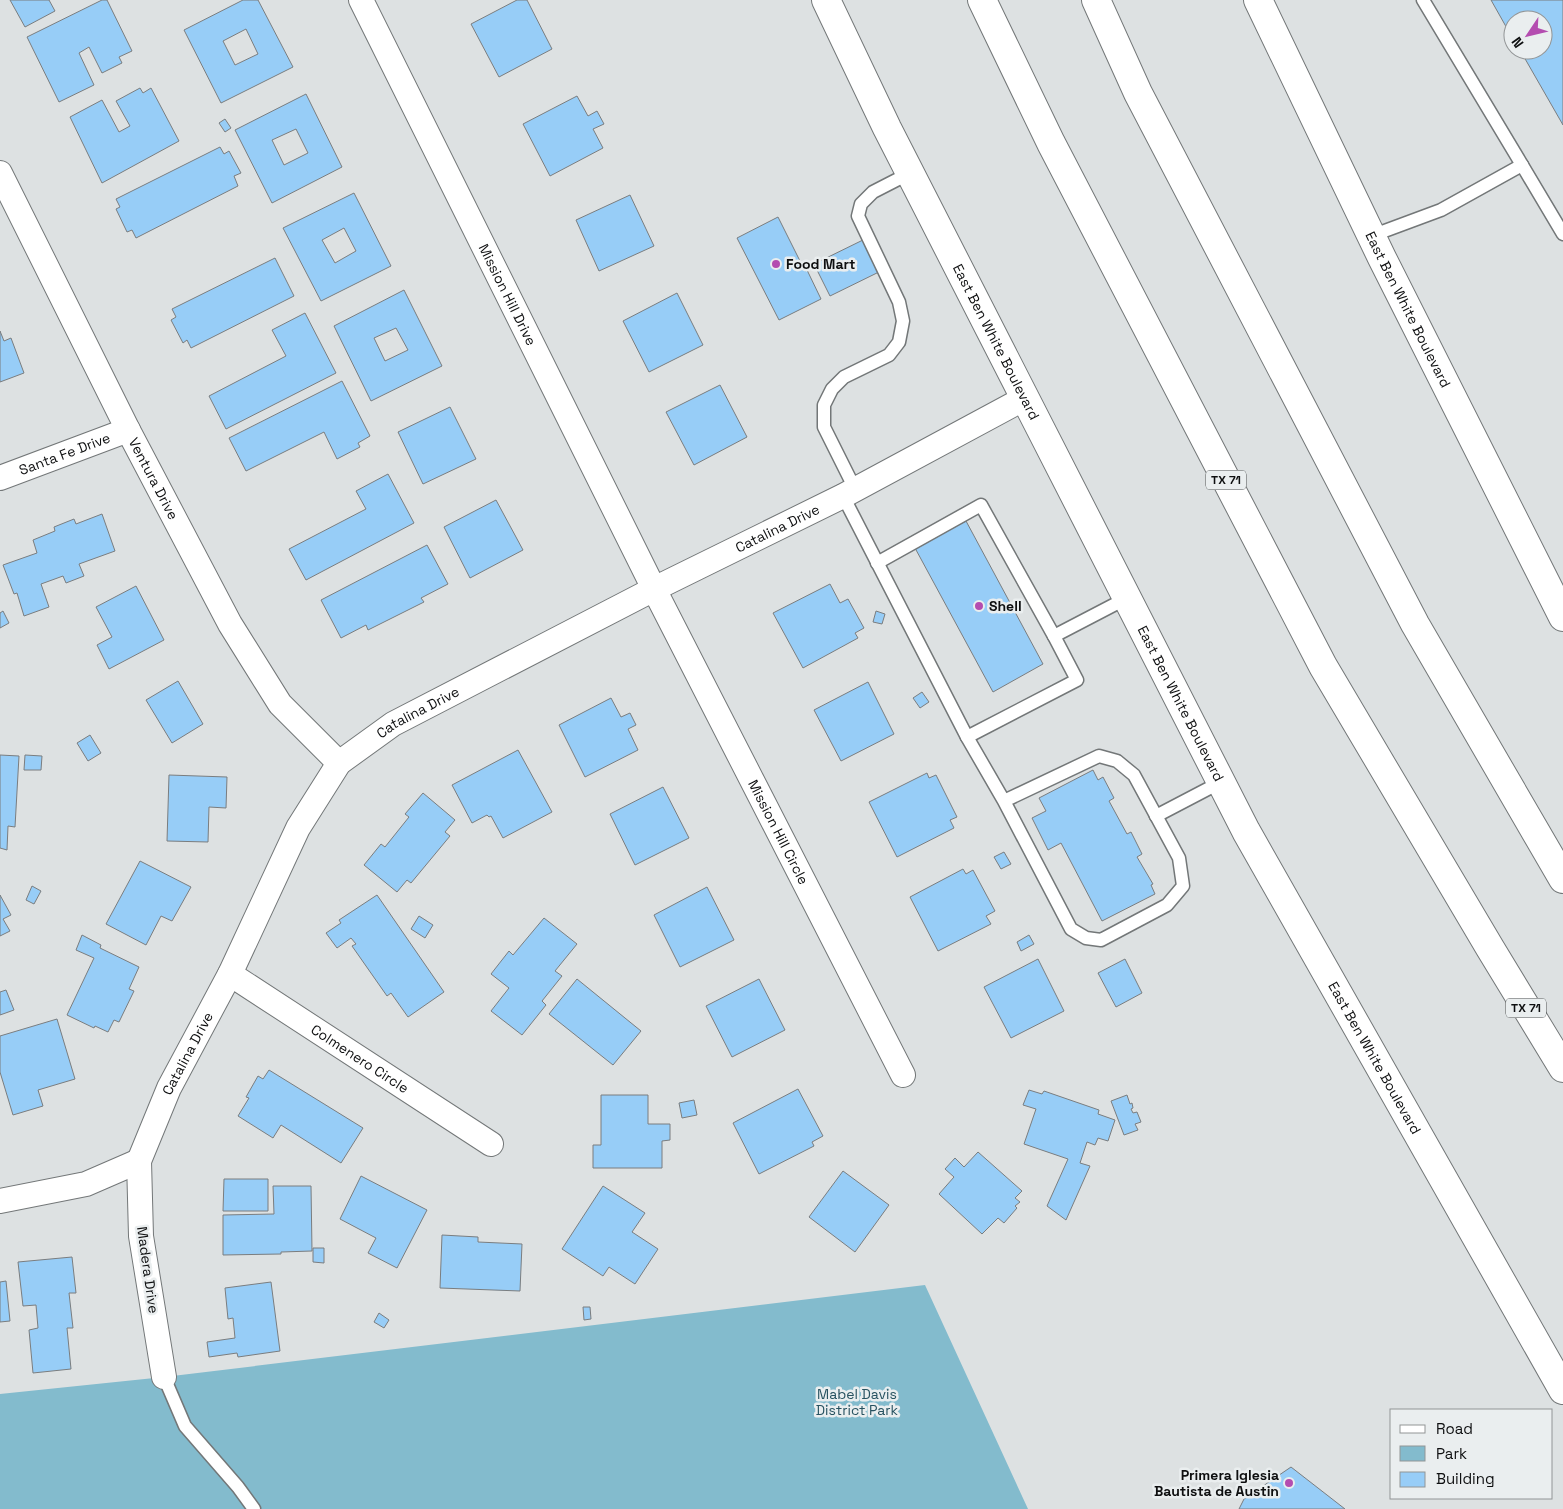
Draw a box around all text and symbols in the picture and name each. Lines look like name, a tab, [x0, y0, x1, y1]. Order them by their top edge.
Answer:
north arrow	[1503, 10, 1553, 60]
text: N	[1507, 33, 1527, 51]
street label: East Ben White Boulevard	[1362, 228, 1455, 391]
street label: Mission Hill Drive	[475, 241, 540, 348]
place label: Food Mart	[786, 255, 855, 273]
marker: Food Mart	[770, 258, 782, 270]
street label: East Ben White Boulevard	[949, 261, 1044, 423]
street label: Santa Fe Drive	[16, 428, 113, 479]
street label: Ventura Drive	[125, 434, 182, 523]
road number: TX 71	[1206, 470, 1246, 490]
street label: Catalina Drive	[732, 500, 823, 557]
place label: Shell	[989, 597, 1022, 615]
marker: Shell	[973, 600, 985, 612]
street label: East Ben White Boulevard	[1134, 623, 1228, 784]
street label: Catalina Drive	[373, 682, 462, 742]
street label: Mission Hill Circle	[744, 777, 813, 888]
street label: East Ben White Boulevard	[1324, 978, 1425, 1137]
road number: TX 71	[1506, 998, 1546, 1018]
street label: Catalina Drive	[158, 1009, 217, 1098]
street label: Colmenero Circle	[308, 1020, 412, 1097]
street label: Madera Drive	[133, 1225, 163, 1315]
park label: Mabel Davis District Park	[816, 1385, 899, 1419]
legend	[1390, 1409, 1553, 1499]
text: Road	[1436, 1419, 1473, 1438]
text: Park	[1436, 1444, 1467, 1463]
place label: Primera Iglesia Bautista de Austin	[1154, 1466, 1279, 1500]
text: Building	[1436, 1469, 1495, 1488]
marker: Primera Iglesia Bautista de Austin	[1283, 1477, 1295, 1489]

